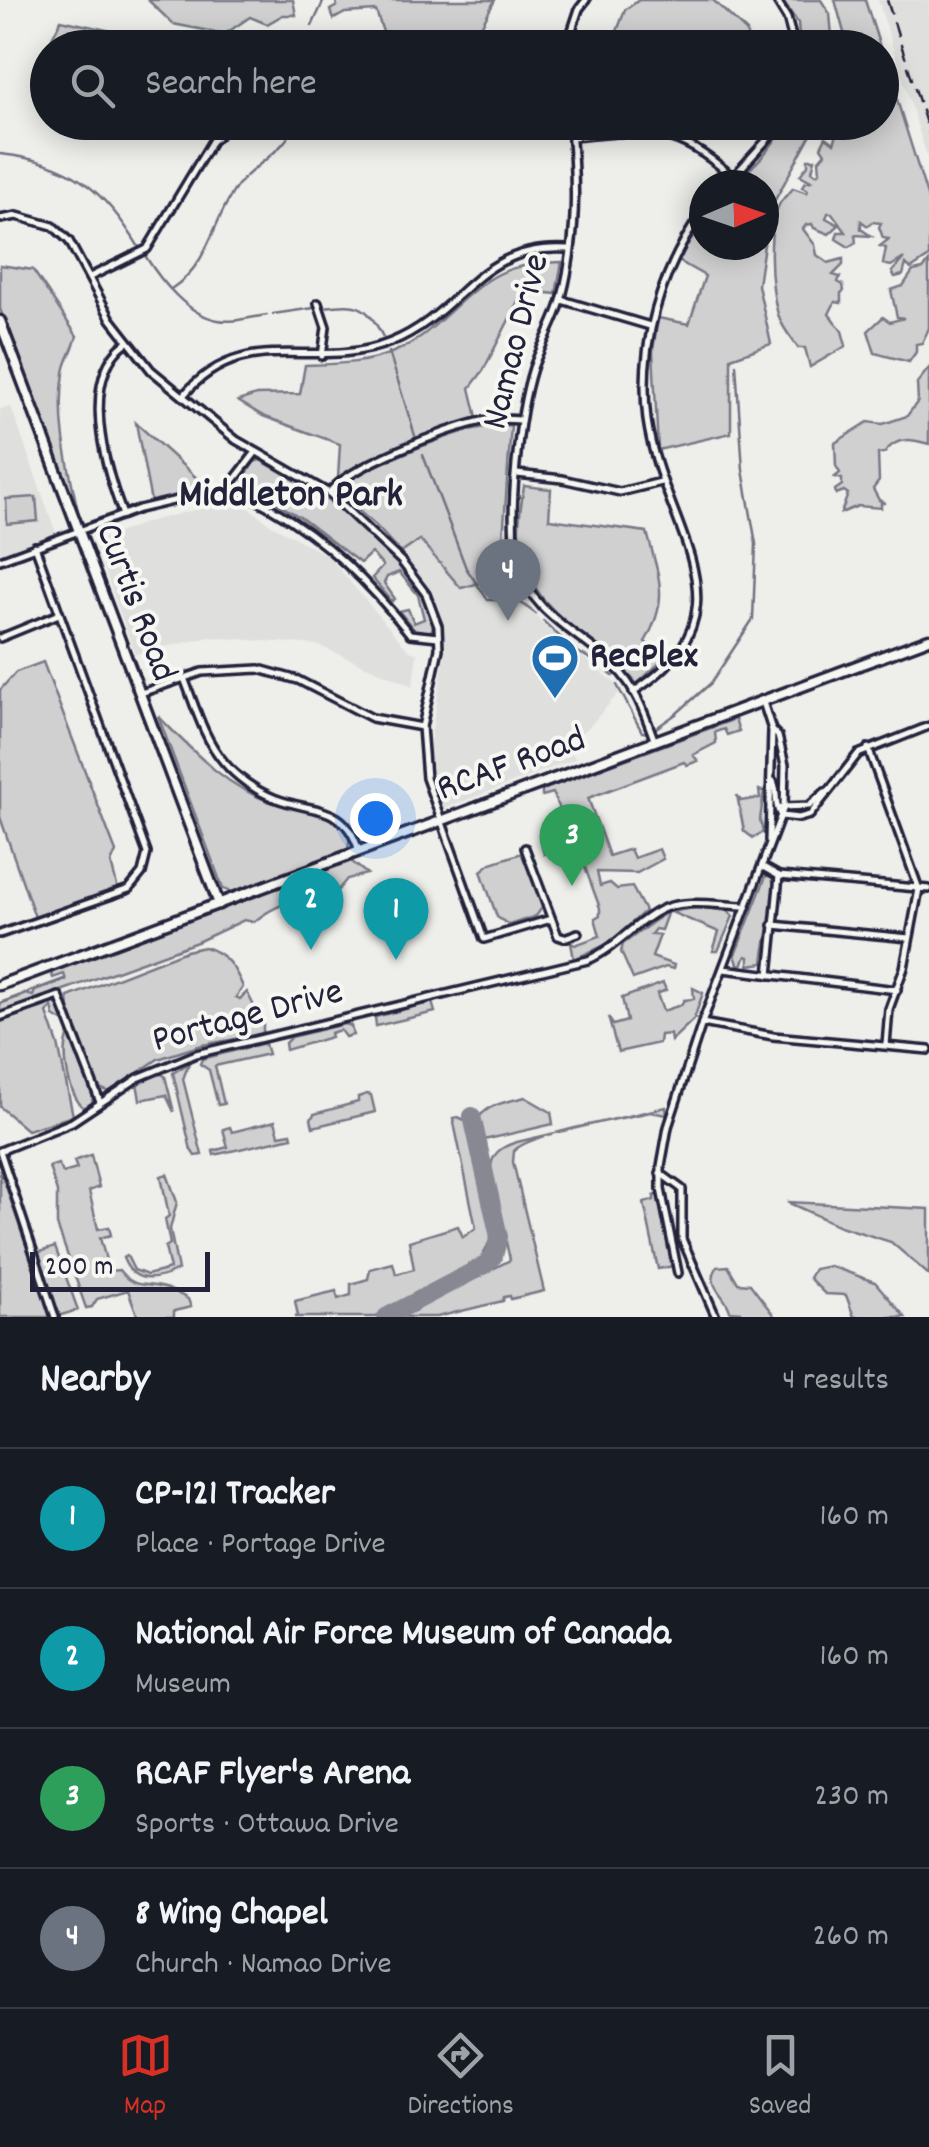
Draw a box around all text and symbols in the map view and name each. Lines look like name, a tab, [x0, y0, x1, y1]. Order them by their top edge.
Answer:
search box	[30, 30, 899, 140]
icon: search	[65, 58, 120, 113]
text: Search here	[145, 58, 317, 113]
north arrow	[689, 170, 779, 260]
street label: Namao Drive	[470, 248, 566, 436]
district label: Middleton Park	[179, 469, 403, 526]
street label: Curtis Road	[79, 516, 189, 690]
pin: 4	[476, 538, 540, 621]
place label: RecPlex	[590, 631, 699, 686]
sports icon: RecPlex	[529, 632, 581, 700]
street label: RCAF Road	[430, 714, 594, 818]
your location	[350, 793, 401, 844]
pin: 3	[540, 804, 604, 886]
pin: 2	[278, 868, 344, 950]
pin: 1	[364, 878, 428, 960]
street label: Portage Drive	[147, 966, 349, 1070]
scale bar	[30, 1247, 210, 1292]
text: 200 m	[45, 1249, 113, 1289]
text: Nearby	[40, 1352, 150, 1412]
text: 4 results	[782, 1359, 889, 1405]
text: CP-121 Tracker	[135, 1468, 335, 1523]
text: 1	[69, 1495, 76, 1541]
text: 160 m	[820, 1495, 889, 1541]
text: Place · Portage Drive	[135, 1523, 386, 1569]
text: National Air Force Museum of Canada	[135, 1608, 671, 1663]
text: 2	[66, 1635, 79, 1681]
text: 160 m	[820, 1635, 889, 1681]
text: Museum	[135, 1663, 231, 1709]
text: RCAF Flyer's Arena	[135, 1748, 410, 1803]
text: 3	[65, 1775, 80, 1821]
text: 230 m	[814, 1775, 889, 1821]
text: Sports · Ottawa Drive	[135, 1803, 399, 1849]
text: 8 Wing Chapel	[135, 1888, 328, 1943]
text: 4	[66, 1915, 79, 1961]
text: 260 m	[813, 1915, 889, 1961]
text: Church · Namao Drive	[135, 1943, 392, 1989]
tab: Map	[118, 2028, 173, 2128]
tab: Directions	[408, 2028, 514, 2128]
tab: Saved	[749, 2028, 811, 2128]

